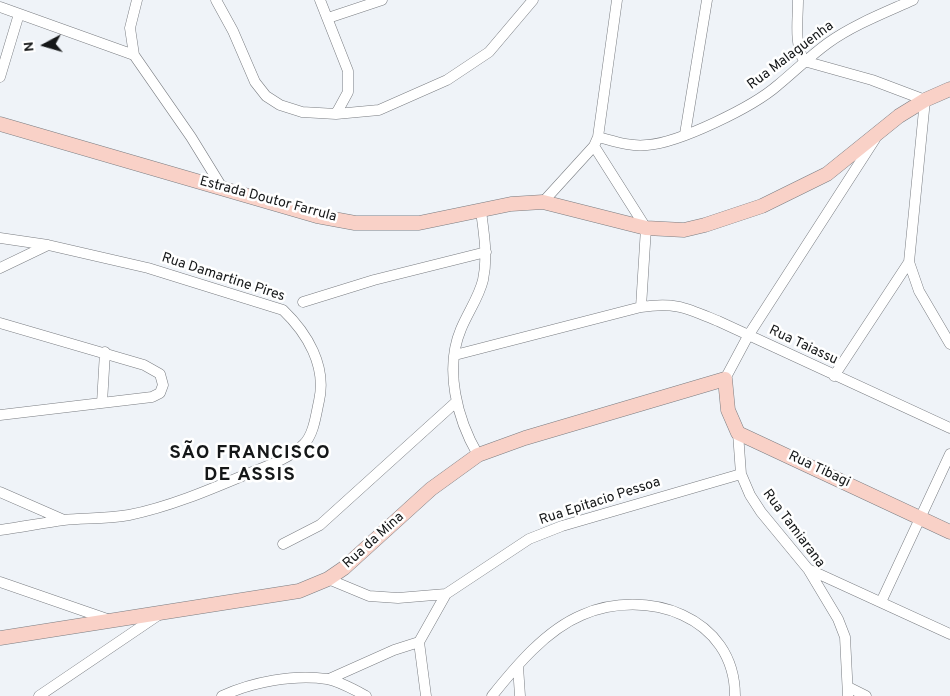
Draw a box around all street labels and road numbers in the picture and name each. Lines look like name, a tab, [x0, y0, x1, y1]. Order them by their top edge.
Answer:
street label: Rua Malaguenha	[745, 18, 837, 94]
street label: Estrada Doutor Farrula	[198, 174, 338, 226]
street label: Rua Damartine Pires	[159, 250, 287, 306]
street label: Rua Taiassu	[766, 323, 840, 369]
street label: Rua Tibagi	[785, 448, 853, 492]
street label: Rua Epitacio Pessoa	[537, 474, 663, 530]
street label: Rua Tamiarana	[758, 487, 828, 571]
street label: Rua da Mina	[340, 509, 408, 573]

